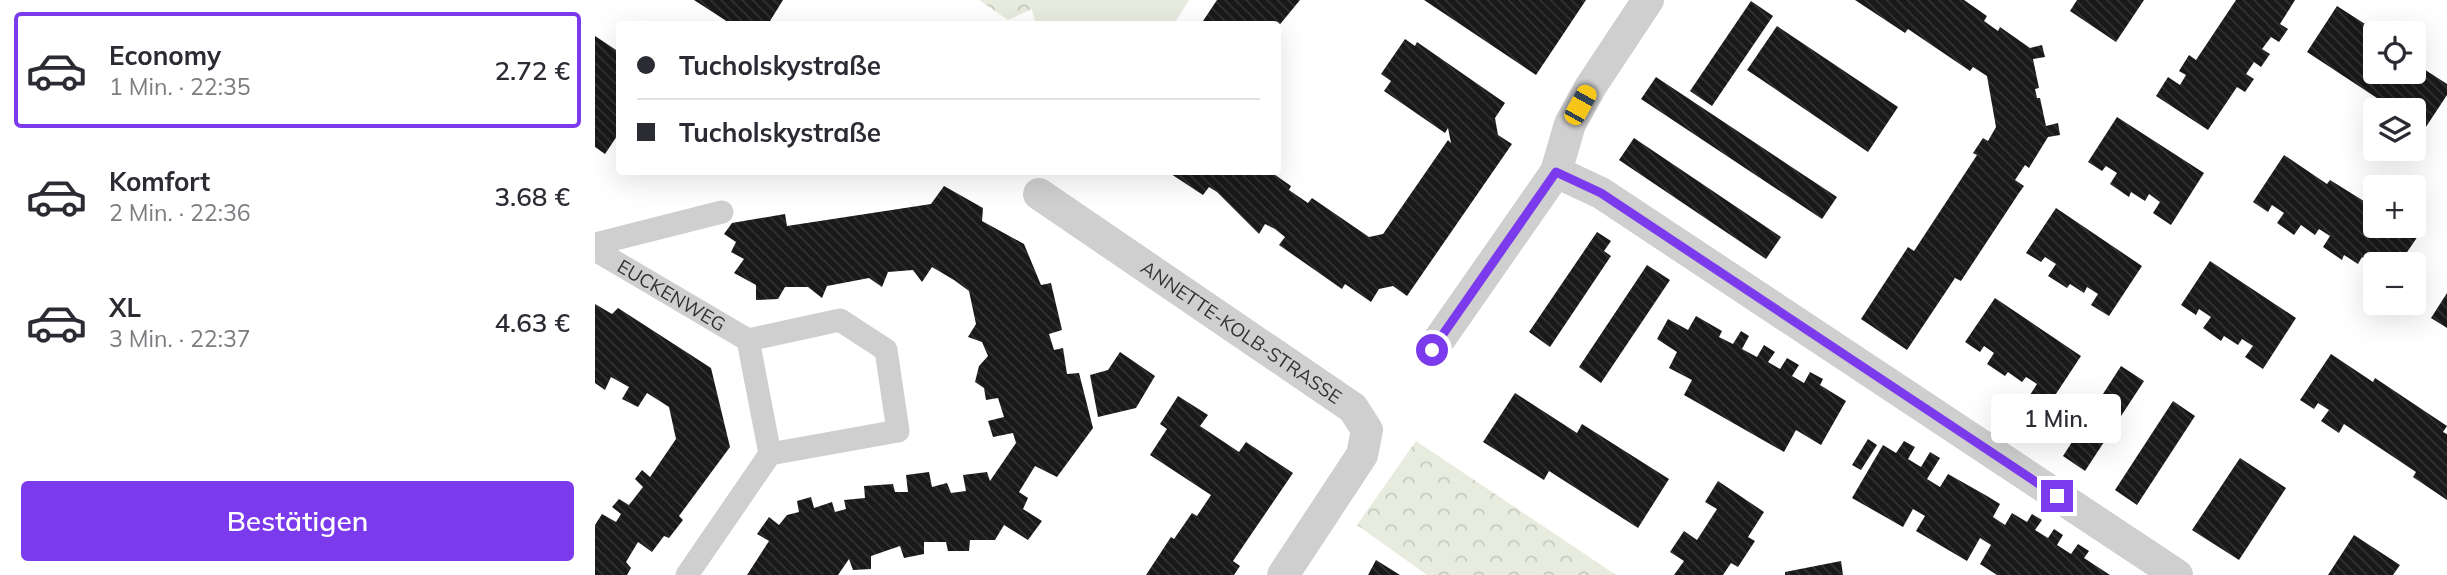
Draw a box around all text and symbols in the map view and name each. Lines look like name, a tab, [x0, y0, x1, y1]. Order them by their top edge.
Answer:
map controls	[2363, 21, 2426, 315]
button: locate	[2363, 21, 2426, 84]
icon: car	[25, 39, 88, 102]
text: Economy	[109, 39, 221, 72]
text: Tucholskystraße	[679, 49, 881, 82]
text: 2.72 €	[494, 54, 570, 87]
text: 1 Min. · 22:35	[109, 72, 251, 101]
car	[1561, 82, 1600, 128]
button: layers	[2363, 98, 2426, 161]
text: Tucholskystraße	[679, 116, 881, 149]
icon: car	[25, 165, 88, 228]
text: Komfort	[109, 165, 210, 198]
button: +	[2363, 175, 2426, 238]
text: 3.68 €	[494, 180, 570, 213]
text: 2 Min. · 22:36	[109, 198, 251, 227]
button: −	[2363, 252, 2426, 315]
street label: EUCKENWEG	[613, 254, 730, 336]
street label: ANNETTE-KOLB-STRASSE	[1136, 255, 1346, 409]
icon: car	[25, 291, 88, 354]
text: XL	[109, 291, 141, 324]
text: 4.63 €	[494, 306, 570, 339]
text: 3 Min. · 22:37	[109, 324, 251, 353]
route start	[1416, 334, 1448, 366]
callout: 1 Min.	[1992, 394, 2122, 444]
text: 1 Min.	[2024, 404, 2088, 433]
route end	[2041, 480, 2073, 512]
button: Bestätigen	[21, 481, 574, 561]

